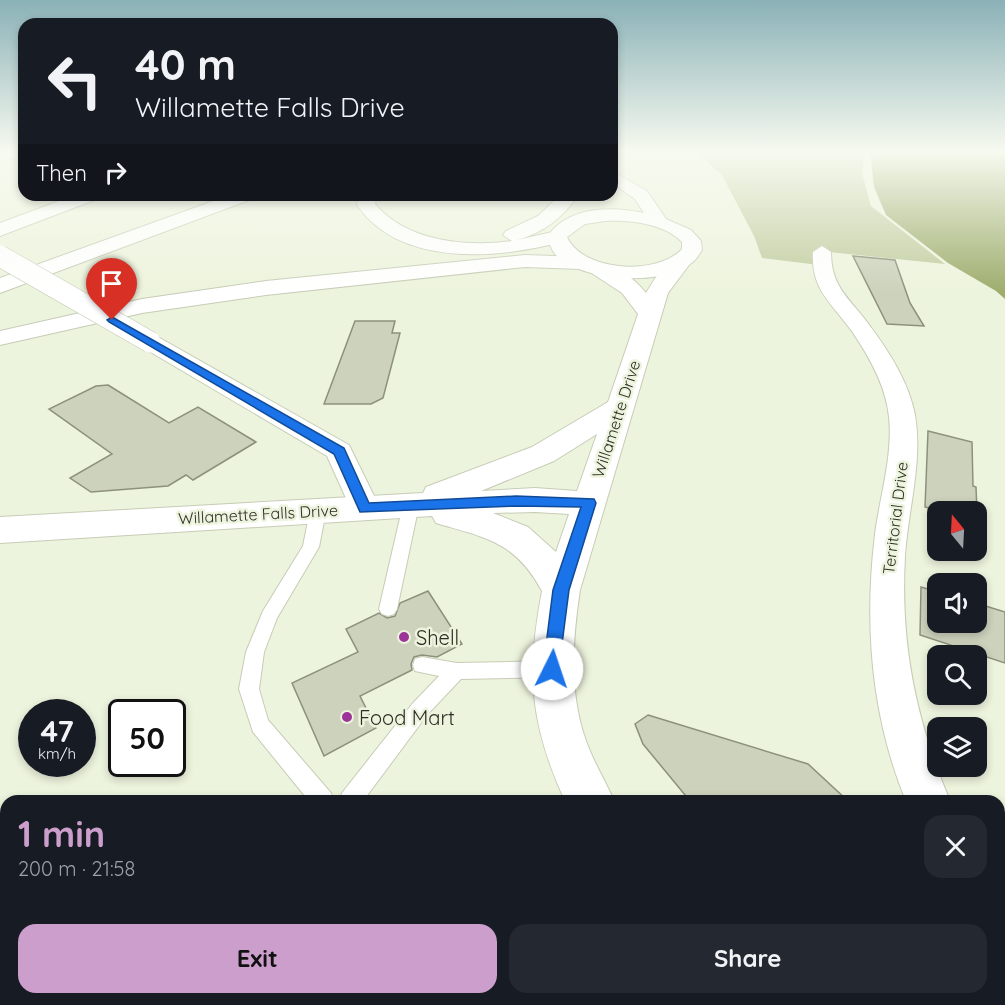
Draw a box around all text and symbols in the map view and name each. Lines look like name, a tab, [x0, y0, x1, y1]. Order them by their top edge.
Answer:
text: 40 m	[135, 38, 236, 91]
icon: left	[36, 42, 114, 120]
text: Willamette Falls Drive	[135, 90, 405, 124]
icon: right	[99, 156, 132, 189]
text: Then	[36, 159, 87, 187]
pin	[86, 258, 137, 320]
icon: arrive	[95, 267, 128, 300]
street label: Willamette Drive	[588, 358, 644, 480]
street label: Territorial Drive	[878, 461, 912, 575]
street label: Willamette Falls Drive	[178, 500, 338, 528]
north arrow	[927, 501, 987, 561]
map controls	[927, 501, 987, 777]
button: sound	[927, 573, 987, 633]
place label: Shell	[416, 625, 459, 650]
marker: Shell	[397, 630, 411, 644]
position arrow	[520, 637, 584, 701]
button: search	[927, 645, 987, 705]
speed limit sign: 50	[108, 699, 186, 777]
place label: Food Mart	[359, 705, 455, 730]
marker: Food Mart	[340, 710, 354, 724]
text: 47	[40, 712, 74, 750]
button: layers	[927, 717, 987, 777]
text: km/h	[38, 744, 76, 763]
text: 1 min	[18, 811, 105, 856]
button: close	[924, 815, 987, 878]
text: 200 m · 21:58	[18, 856, 135, 881]
button: Exit	[18, 924, 497, 993]
button: Share	[509, 924, 987, 993]

